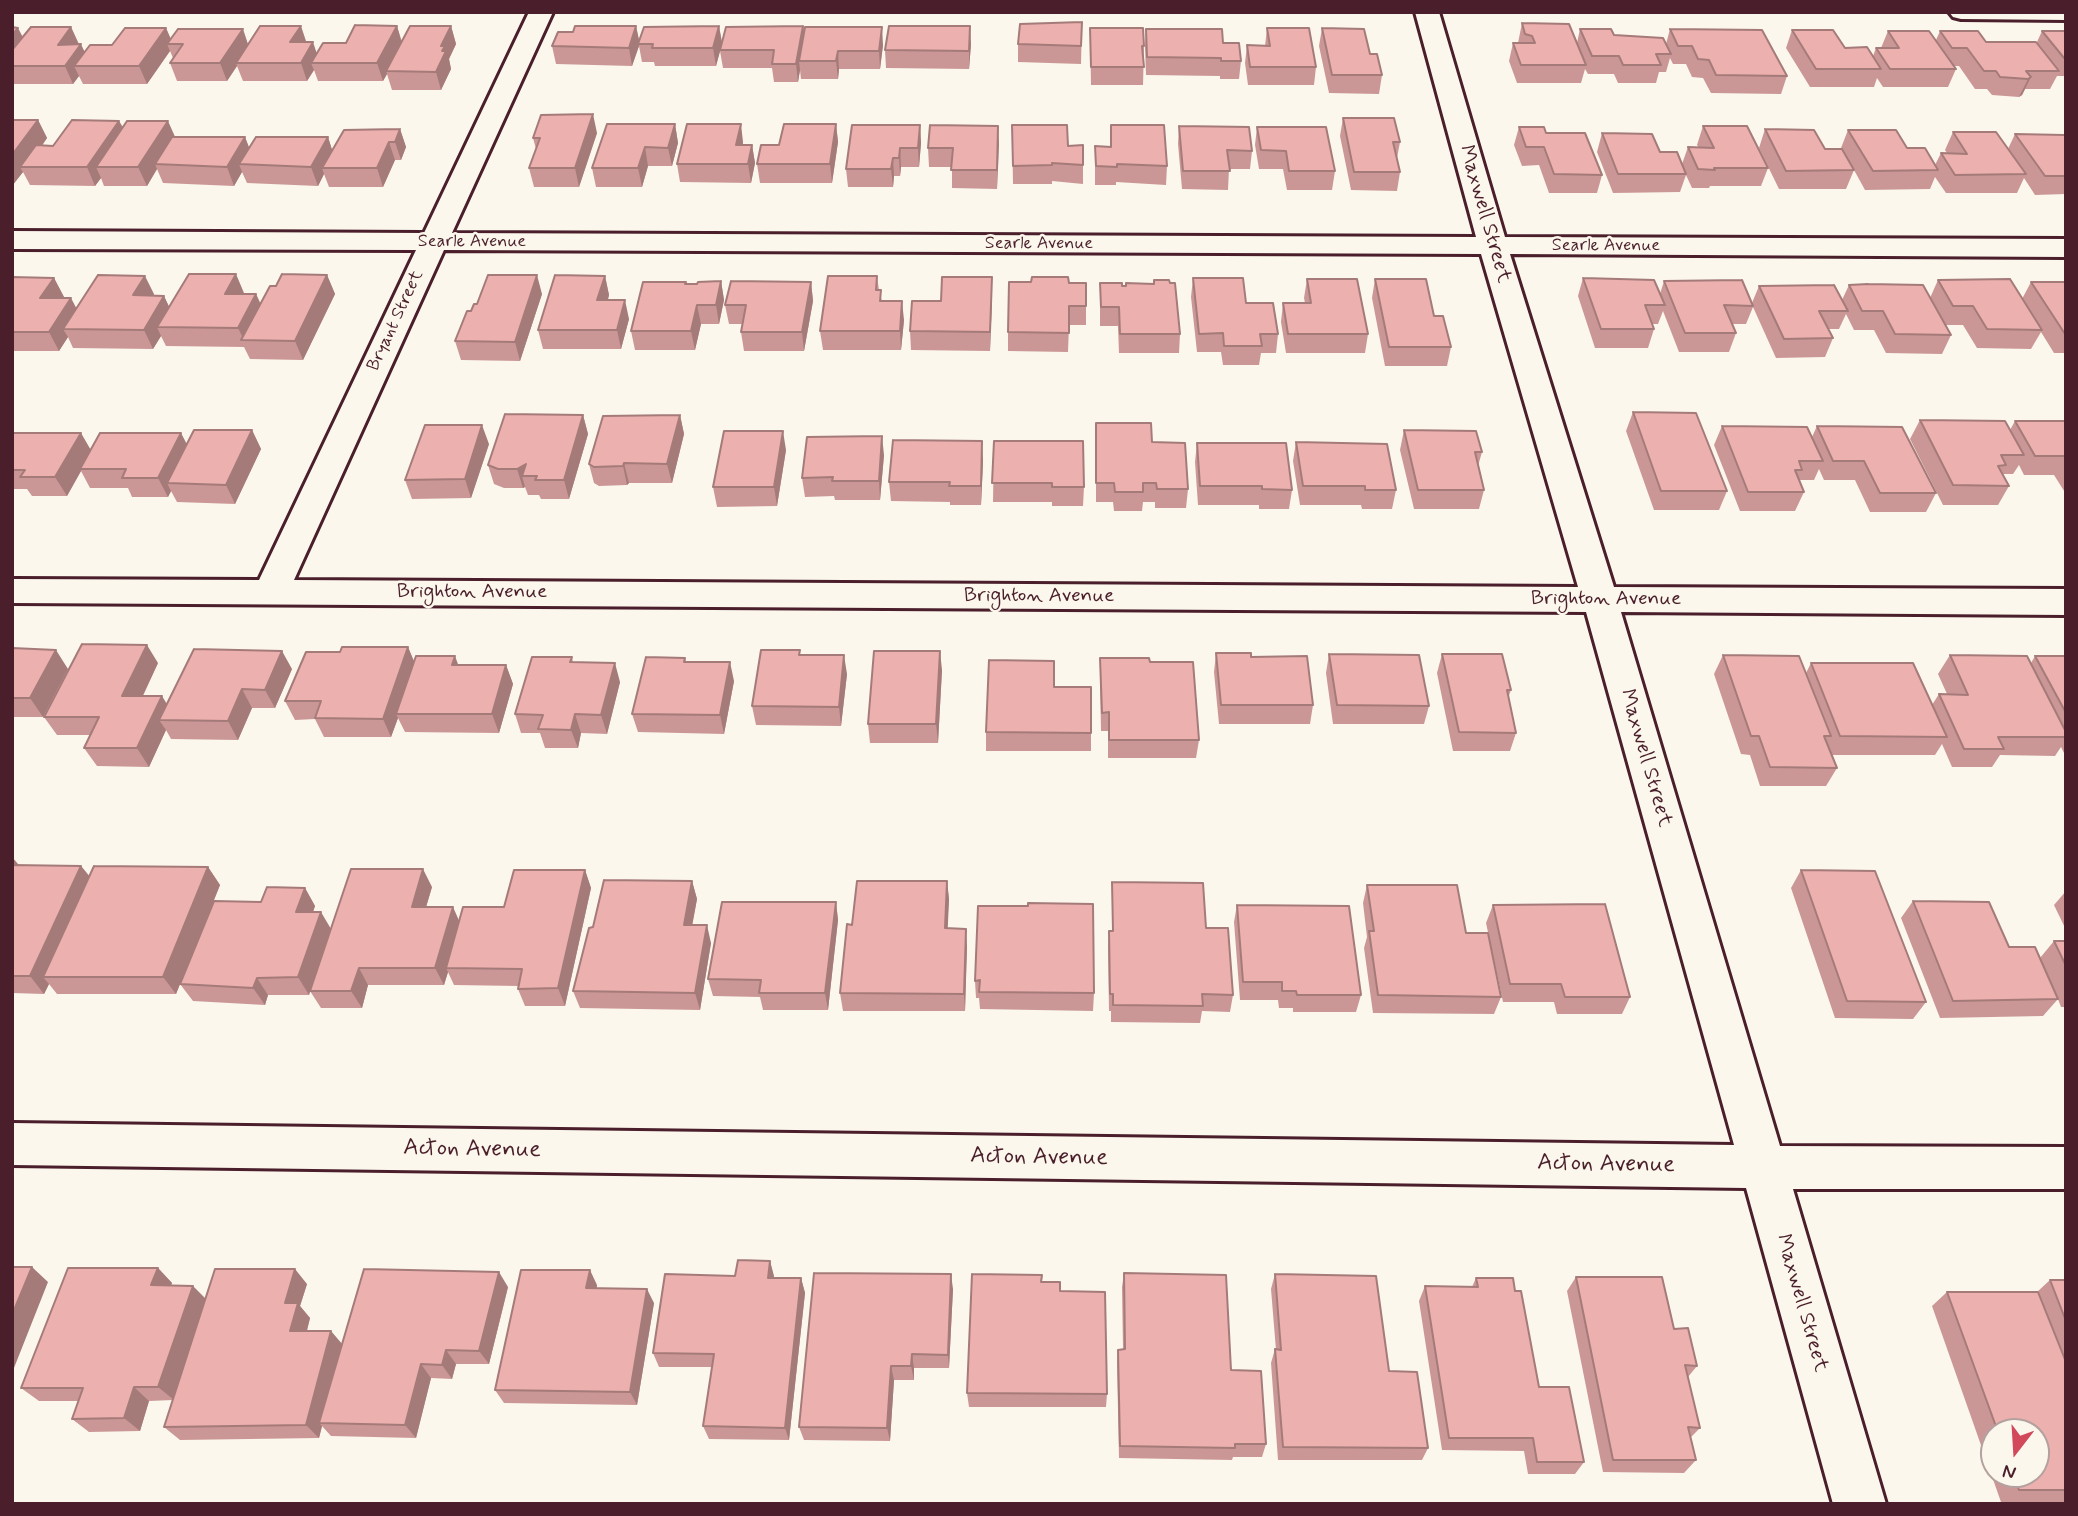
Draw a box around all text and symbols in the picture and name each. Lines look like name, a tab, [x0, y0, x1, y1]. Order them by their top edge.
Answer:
street label: Maxwell Street	[1452, 142, 1516, 286]
street label: Searle Avenue	[418, 231, 526, 253]
street label: Searle Avenue	[985, 233, 1093, 255]
street label: Searle Avenue	[1552, 235, 1660, 257]
street label: Bryant Street	[363, 267, 429, 375]
street label: Brighton Avenue	[397, 580, 547, 606]
street label: Brighton Avenue	[964, 584, 1114, 610]
street label: Brighton Avenue	[1531, 587, 1681, 613]
street label: Maxwell Street	[1613, 686, 1677, 830]
street label: Acton Avenue	[403, 1134, 541, 1166]
street label: Acton Avenue	[970, 1142, 1108, 1174]
street label: Acton Avenue	[1537, 1149, 1675, 1181]
street label: Maxwell Street	[1769, 1231, 1833, 1375]
north arrow	[1980, 1418, 2050, 1488]
text: N	[2000, 1458, 2019, 1485]

